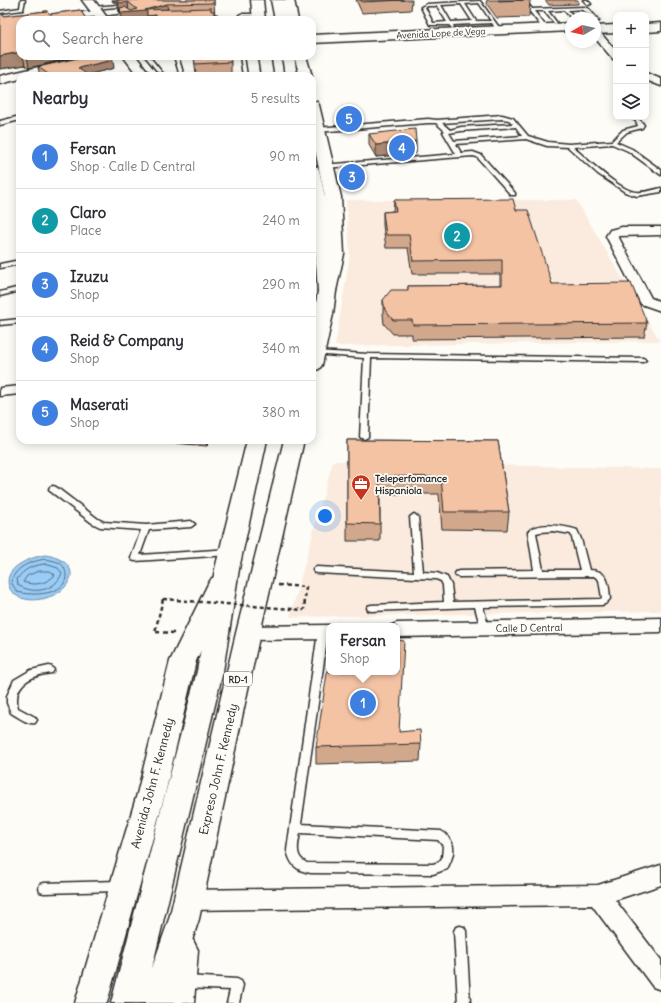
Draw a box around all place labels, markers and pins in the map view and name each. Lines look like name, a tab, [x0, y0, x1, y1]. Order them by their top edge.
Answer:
pin: 5	[336, 104, 362, 134]
pin: 4	[389, 133, 415, 163]
pin: 3	[339, 162, 365, 192]
pin: 2	[444, 221, 470, 251]
place label: Teleperfomance Hispaniola	[375, 472, 448, 497]
office icon: Teleperfomance Hispaniola	[350, 473, 372, 501]
pin: 1	[350, 688, 376, 718]

